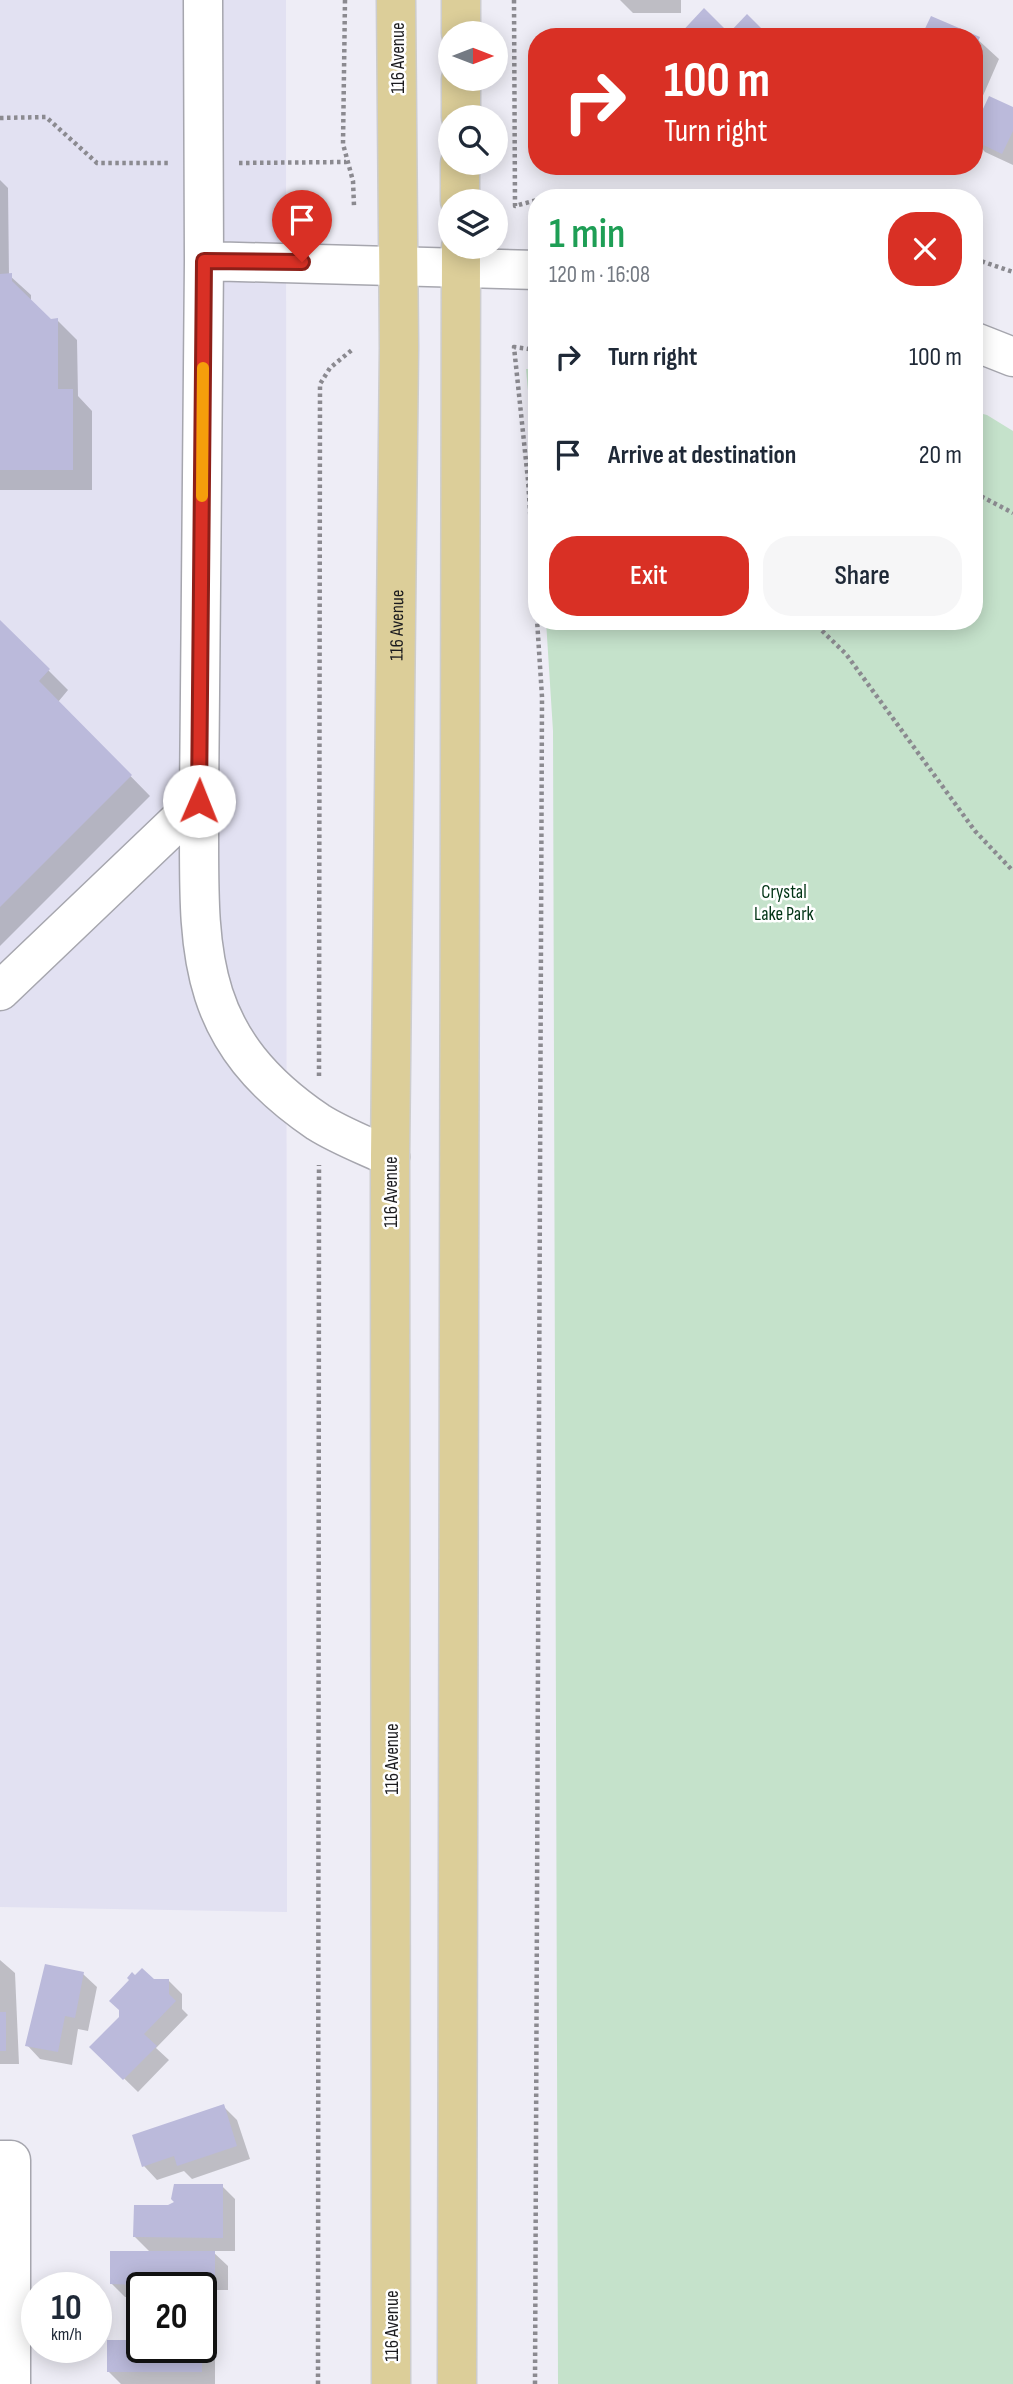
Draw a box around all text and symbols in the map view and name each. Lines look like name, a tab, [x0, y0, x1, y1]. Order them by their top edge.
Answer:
north arrow	[438, 21, 508, 91]
map controls	[438, 21, 508, 259]
street label: 116 Avenue	[387, 22, 410, 94]
text: 100 m	[664, 52, 770, 111]
icon: right	[549, 56, 640, 147]
button: search	[438, 105, 508, 175]
text: Turn right	[664, 112, 768, 151]
button: layers	[438, 189, 508, 259]
pin	[272, 190, 332, 262]
icon: arrive	[283, 201, 321, 239]
text: 1 min	[549, 209, 625, 260]
button: close	[888, 212, 962, 286]
text: 120 m · 16:08	[549, 261, 650, 289]
icon: right	[549, 338, 587, 376]
text: Turn right	[608, 342, 697, 373]
text: 100 m	[909, 342, 962, 373]
icon: arrive	[549, 436, 587, 474]
text: Arrive at destination	[608, 440, 796, 471]
text: 20 m	[919, 440, 962, 471]
button: Exit	[549, 536, 749, 616]
button: Share	[763, 536, 962, 616]
street label: 116 Avenue	[386, 589, 409, 661]
position arrow	[162, 764, 236, 838]
park label: Crystal Lake Park	[754, 881, 815, 926]
street label: 116 Avenue	[380, 1156, 403, 1228]
street label: 116 Avenue	[381, 1723, 404, 1795]
speed limit sign: 20	[126, 2272, 217, 2363]
text: 10	[51, 2287, 82, 2330]
street label: 116 Avenue	[381, 2290, 404, 2362]
text: km/h	[51, 2324, 82, 2345]

